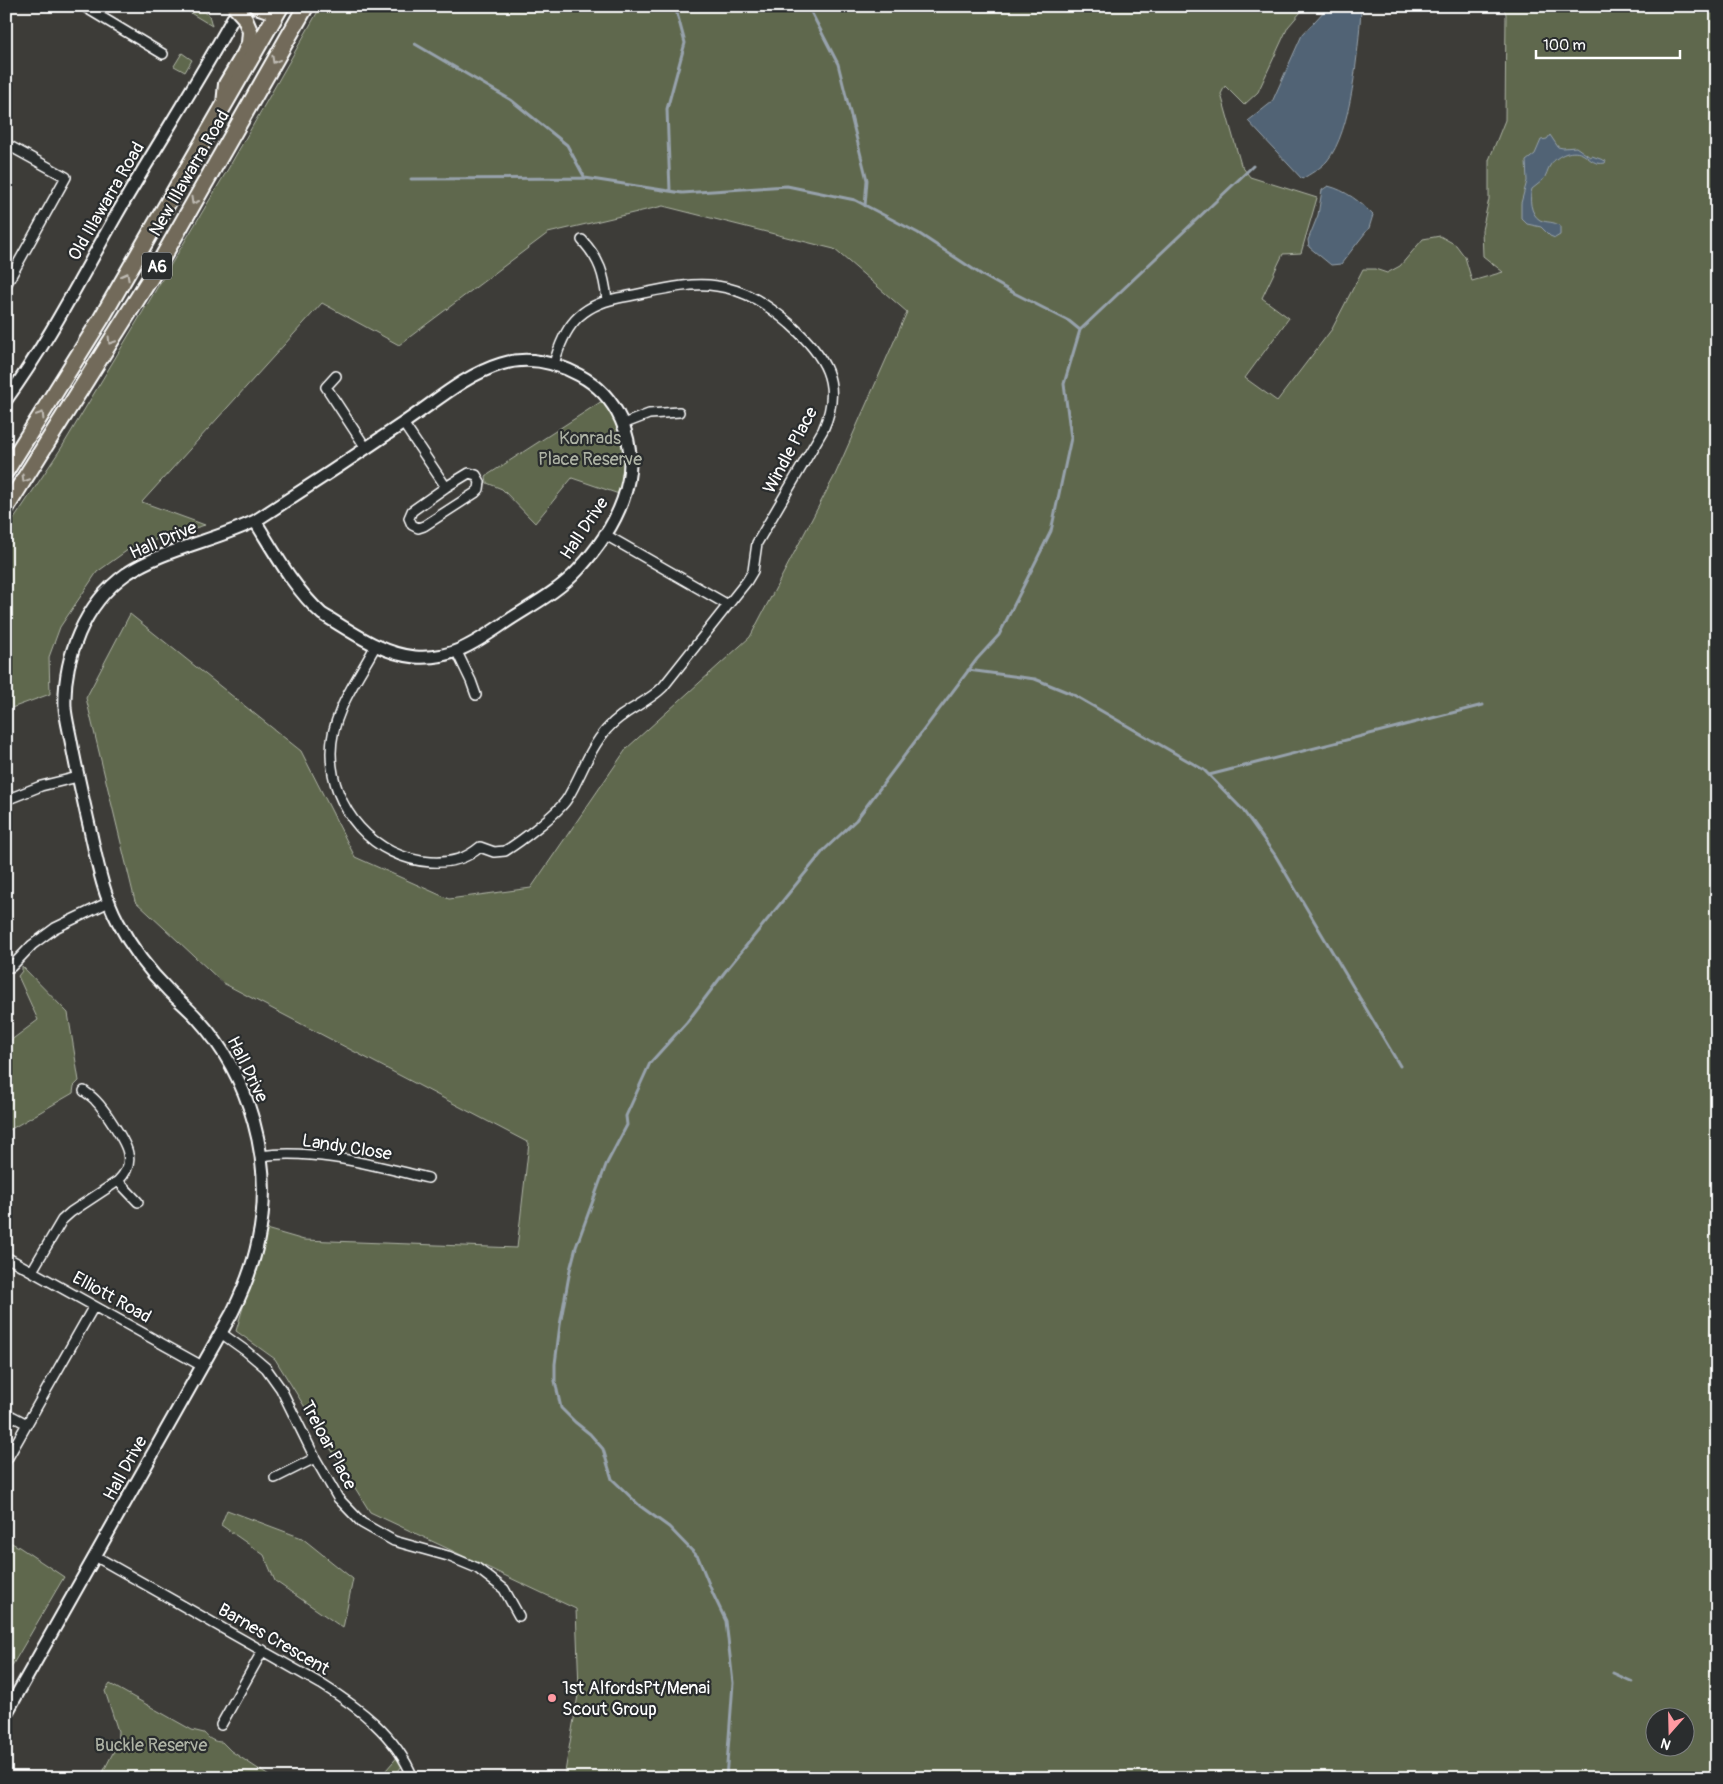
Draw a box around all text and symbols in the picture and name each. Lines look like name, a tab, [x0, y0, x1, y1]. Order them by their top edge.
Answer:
scale bar	[1536, 28, 1679, 60]
text: 100 m	[1543, 36, 1586, 55]
one-way arrow	[271, 55, 281, 64]
street label: New Illawarra Road	[144, 106, 235, 241]
street label: Old Illawarra Road	[63, 138, 150, 265]
one-way arrow	[191, 196, 201, 205]
road number: A6	[142, 252, 172, 280]
one-way arrow	[120, 272, 130, 281]
one-way arrow	[108, 335, 117, 344]
street label: Windle Place	[758, 403, 823, 498]
one-way arrow	[35, 411, 45, 420]
park label: Konrads Place Reserve	[538, 427, 642, 471]
one-way arrow	[22, 473, 32, 482]
street label: Hall Drive	[555, 492, 614, 564]
street label: Hall Drive	[126, 516, 200, 565]
street label: Hall Drive	[222, 1032, 273, 1106]
street label: Landy Close	[300, 1129, 394, 1166]
street label: Elliott Road	[68, 1266, 155, 1328]
street label: Treloar Place	[295, 1397, 362, 1494]
street label: Hall Drive	[98, 1432, 153, 1505]
street label: Barnes Crescent	[214, 1598, 334, 1681]
place label: 1st AlfordsPt/Menai Scout Group	[562, 1677, 710, 1721]
marker: 1st AlfordsPt/Menai Scout Group	[546, 1692, 558, 1704]
north arrow	[1646, 1706, 1696, 1756]
park label: Buckle Reserve	[95, 1734, 207, 1757]
text: N	[1658, 1734, 1673, 1753]

